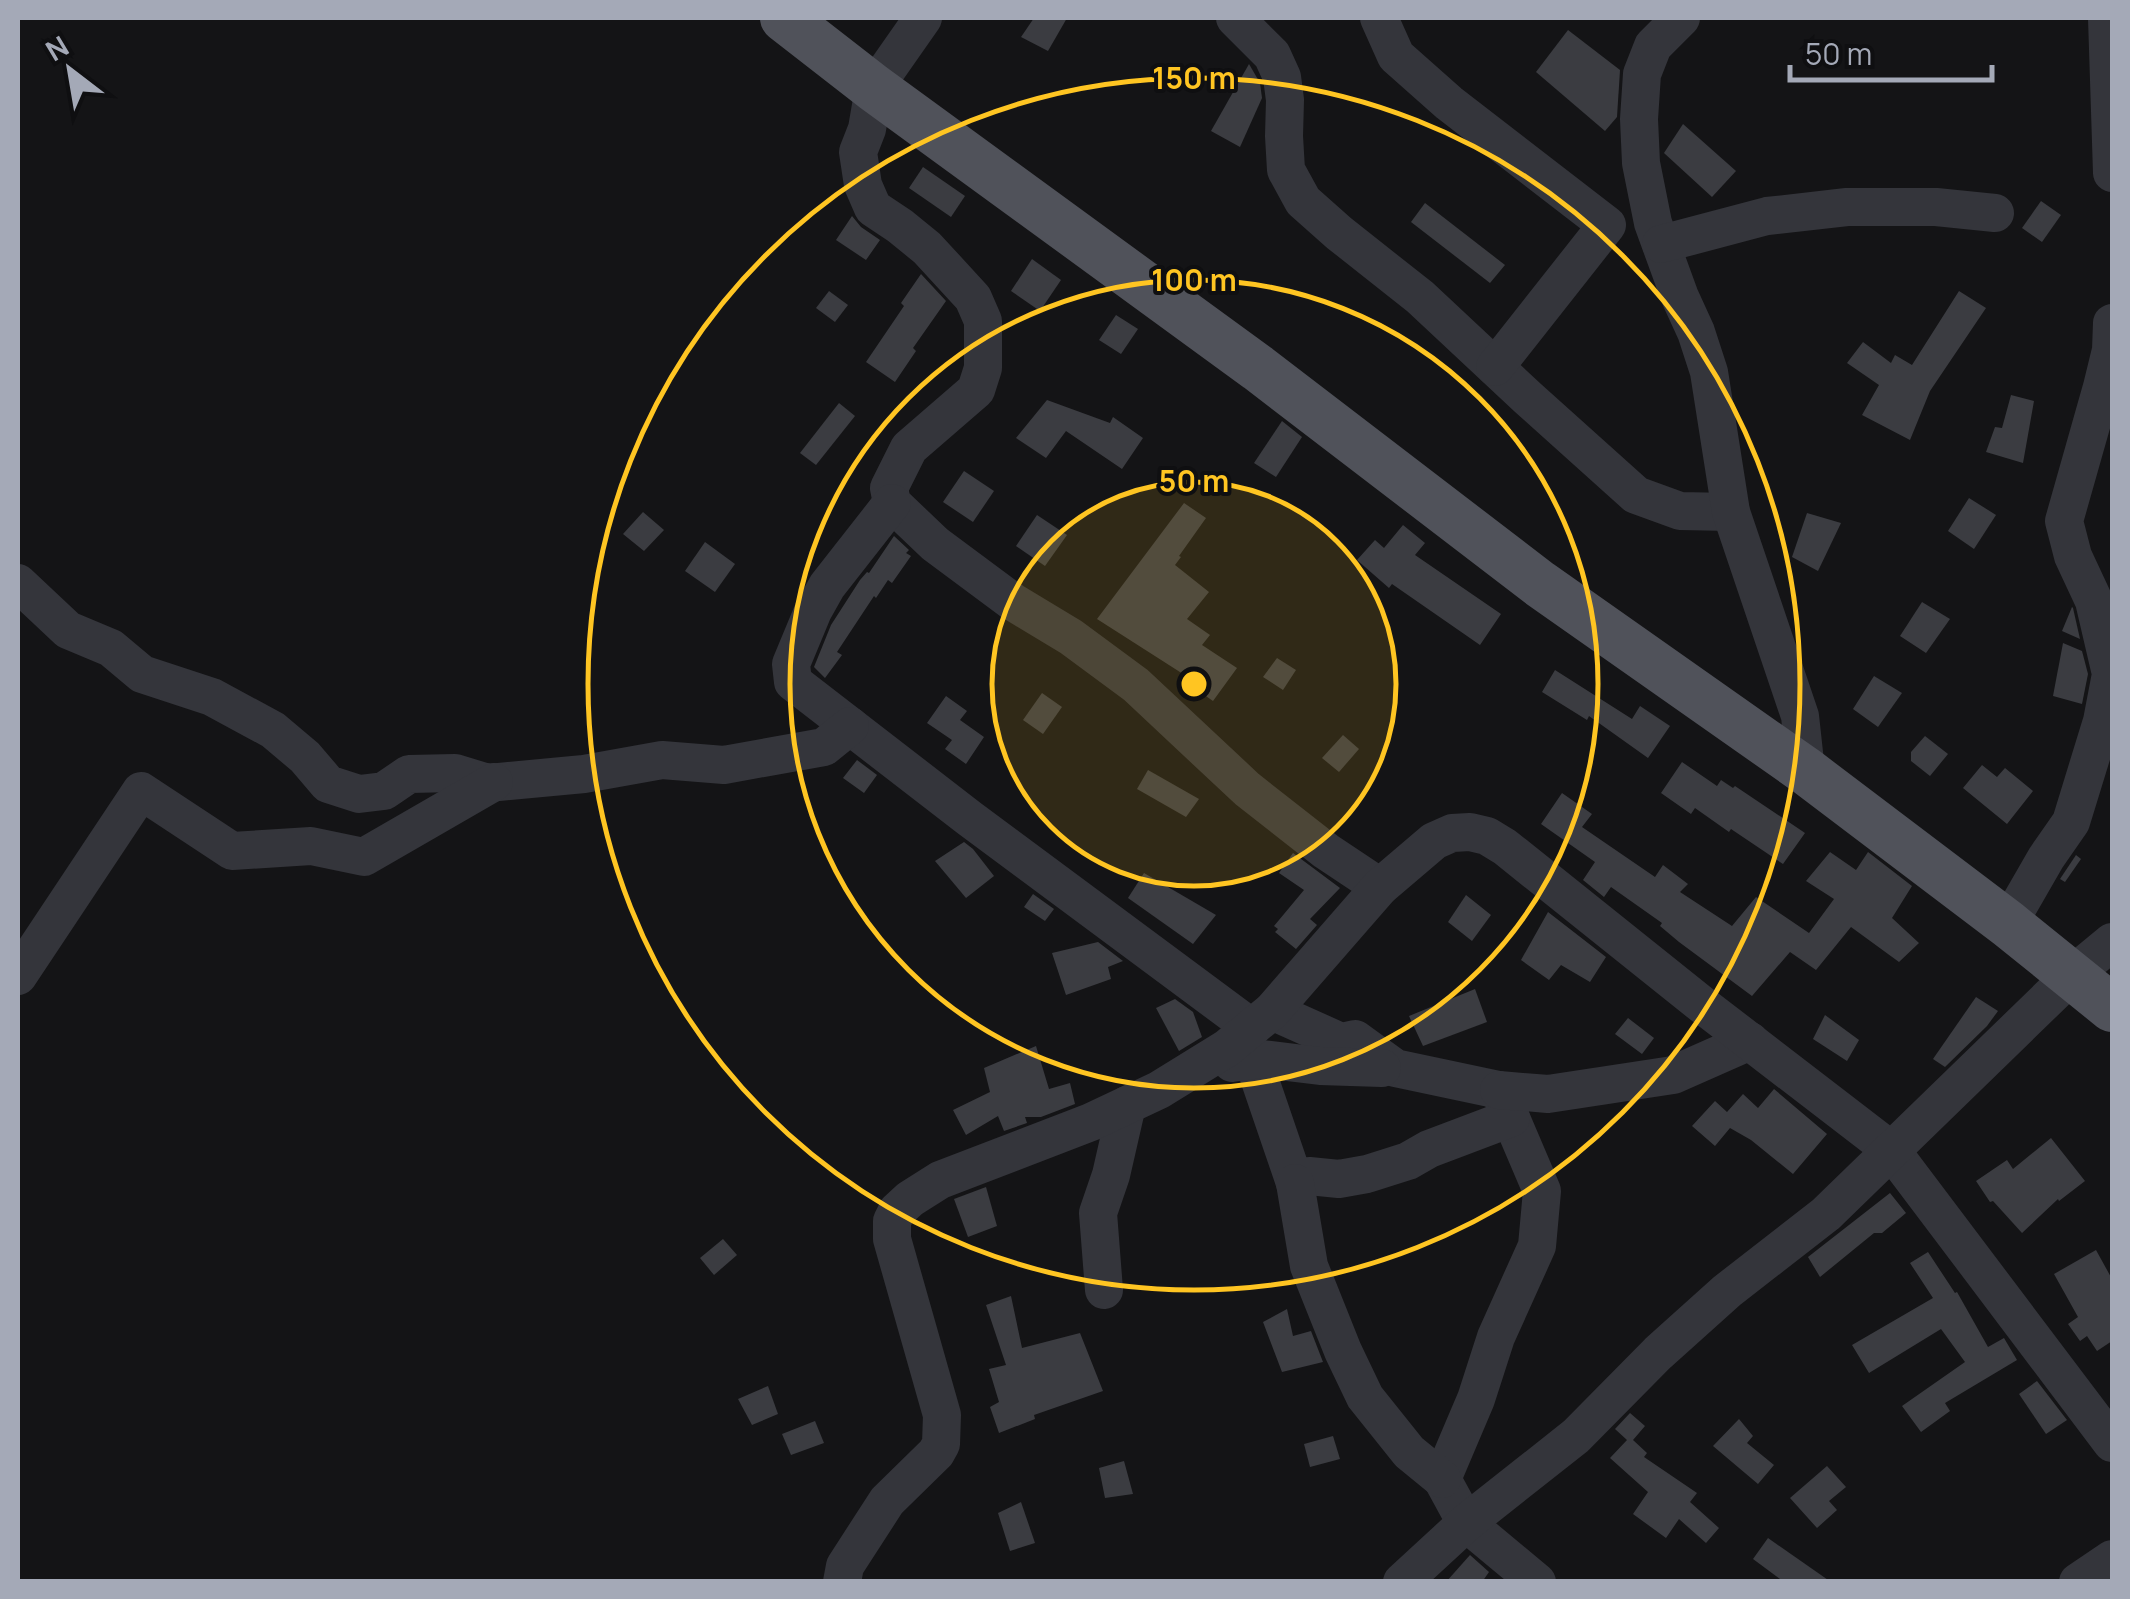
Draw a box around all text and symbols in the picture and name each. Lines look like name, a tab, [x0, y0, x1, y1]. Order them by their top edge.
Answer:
north arrow	[20, 20, 120, 120]
scale bar	[1790, 20, 1992, 82]
text: N	[38, 26, 75, 69]
text: 50 m	[1805, 33, 1872, 74]
text: 150 m	[1152, 57, 1236, 98]
text: 100 m	[1151, 259, 1237, 300]
text: 50 m	[1159, 460, 1229, 501]
centre of rings	[1176, 666, 1212, 702]

